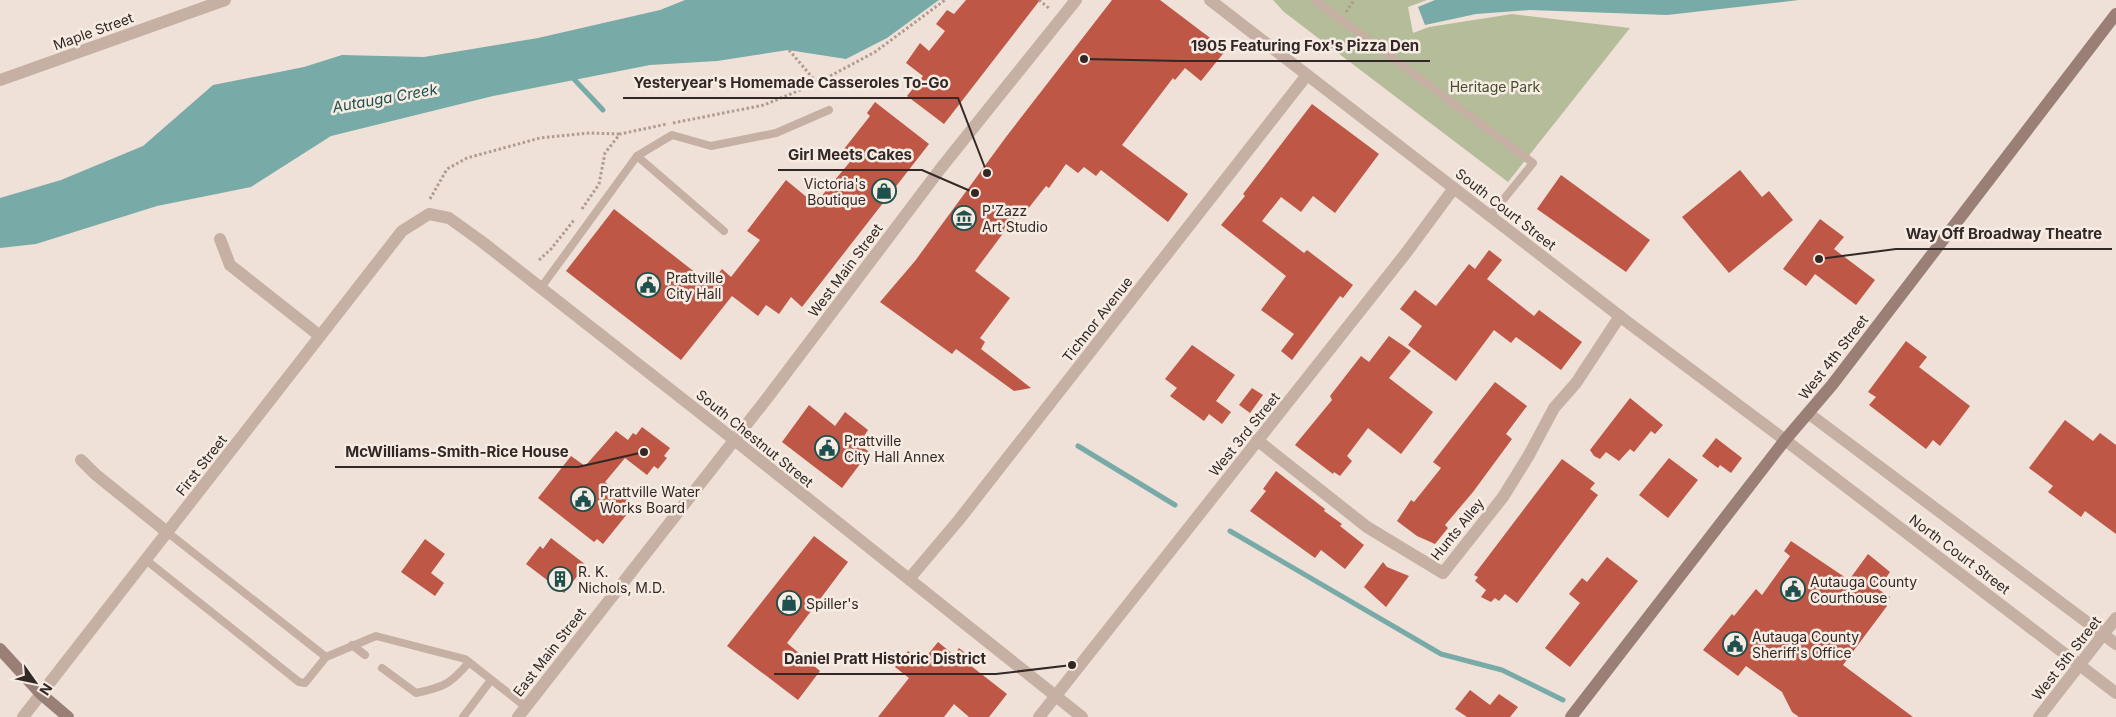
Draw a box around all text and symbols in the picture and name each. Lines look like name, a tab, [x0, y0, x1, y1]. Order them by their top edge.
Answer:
street label: Maple Street	[51, 8, 136, 53]
callout: 1905 Featuring Fox's Pizza Den	[1181, 31, 1430, 61]
text: 1905 Featuring Fox's Pizza Den	[1191, 36, 1419, 55]
callout: Yesteryear's Homemade Casseroles To-Go	[623, 68, 958, 98]
text: Yesteryear's Homemade Casseroles To-Go	[633, 73, 949, 92]
park label: Heritage Park	[1450, 78, 1541, 95]
water label: Autauga Creek	[330, 79, 440, 117]
callout: Girl Meets Cakes	[778, 140, 922, 170]
text: Girl Meets Cakes	[788, 145, 912, 164]
street label: South Court Street	[1452, 164, 1560, 254]
place label: Victoria's Boutique	[804, 175, 866, 208]
shop icon: Victoria's Boutique	[871, 178, 897, 204]
place label: P'Zazz Art Studio	[982, 202, 1048, 235]
museum icon: P'Zazz Art Studio	[951, 205, 977, 231]
callout: Way Off Broadway Theatre	[1896, 219, 2112, 249]
street label: West Main Street	[804, 220, 886, 320]
text: Way Off Broadway Theatre	[1906, 224, 2102, 243]
place label: Prattville City Hall	[666, 269, 723, 302]
public building icon: Prattville City Hall	[635, 272, 661, 298]
street label: Tichnor Avenue	[1058, 273, 1136, 365]
street label: West 4th Street	[1795, 311, 1872, 403]
street label: South Chestnut Street	[693, 386, 817, 491]
street label: West 3rd Street	[1205, 388, 1283, 479]
street label: First Street	[172, 431, 230, 499]
place label: Prattville City Hall Annex	[844, 432, 945, 465]
public building icon: Prattville City Hall Annex	[814, 435, 840, 461]
callout: McWilliams-Smith-Rice House	[335, 437, 578, 467]
text: McWilliams-Smith-Rice House	[345, 442, 569, 461]
place label: Prattville Water Works Board	[600, 483, 700, 516]
public building icon: Prattville Water Works Board	[570, 486, 596, 512]
street label: Hunts Alley	[1427, 494, 1487, 563]
street label: North Court Street	[1906, 511, 2014, 598]
place label: R. K. Nichols, M.D.	[578, 563, 666, 596]
building icon: R. K. Nichols, M.D.	[547, 566, 573, 592]
place label: Autauga County Courthouse	[1810, 573, 1917, 606]
public building icon: Autauga County Courthouse	[1780, 576, 1806, 602]
shop icon: Spiller's	[776, 590, 802, 616]
place label: Spiller's	[806, 595, 859, 612]
street label: East Main Street	[509, 604, 589, 700]
street label: West 5th Street	[2028, 612, 2104, 703]
place label: Autauga County Sheriff's Office	[1752, 628, 1859, 661]
public building icon: Autauga County Sheriff's Office	[1722, 631, 1748, 657]
callout: Daniel Pratt Historic District	[774, 644, 996, 674]
text: Daniel Pratt Historic District	[784, 649, 987, 668]
north arrow	[10, 657, 60, 707]
text: N	[36, 680, 56, 698]

